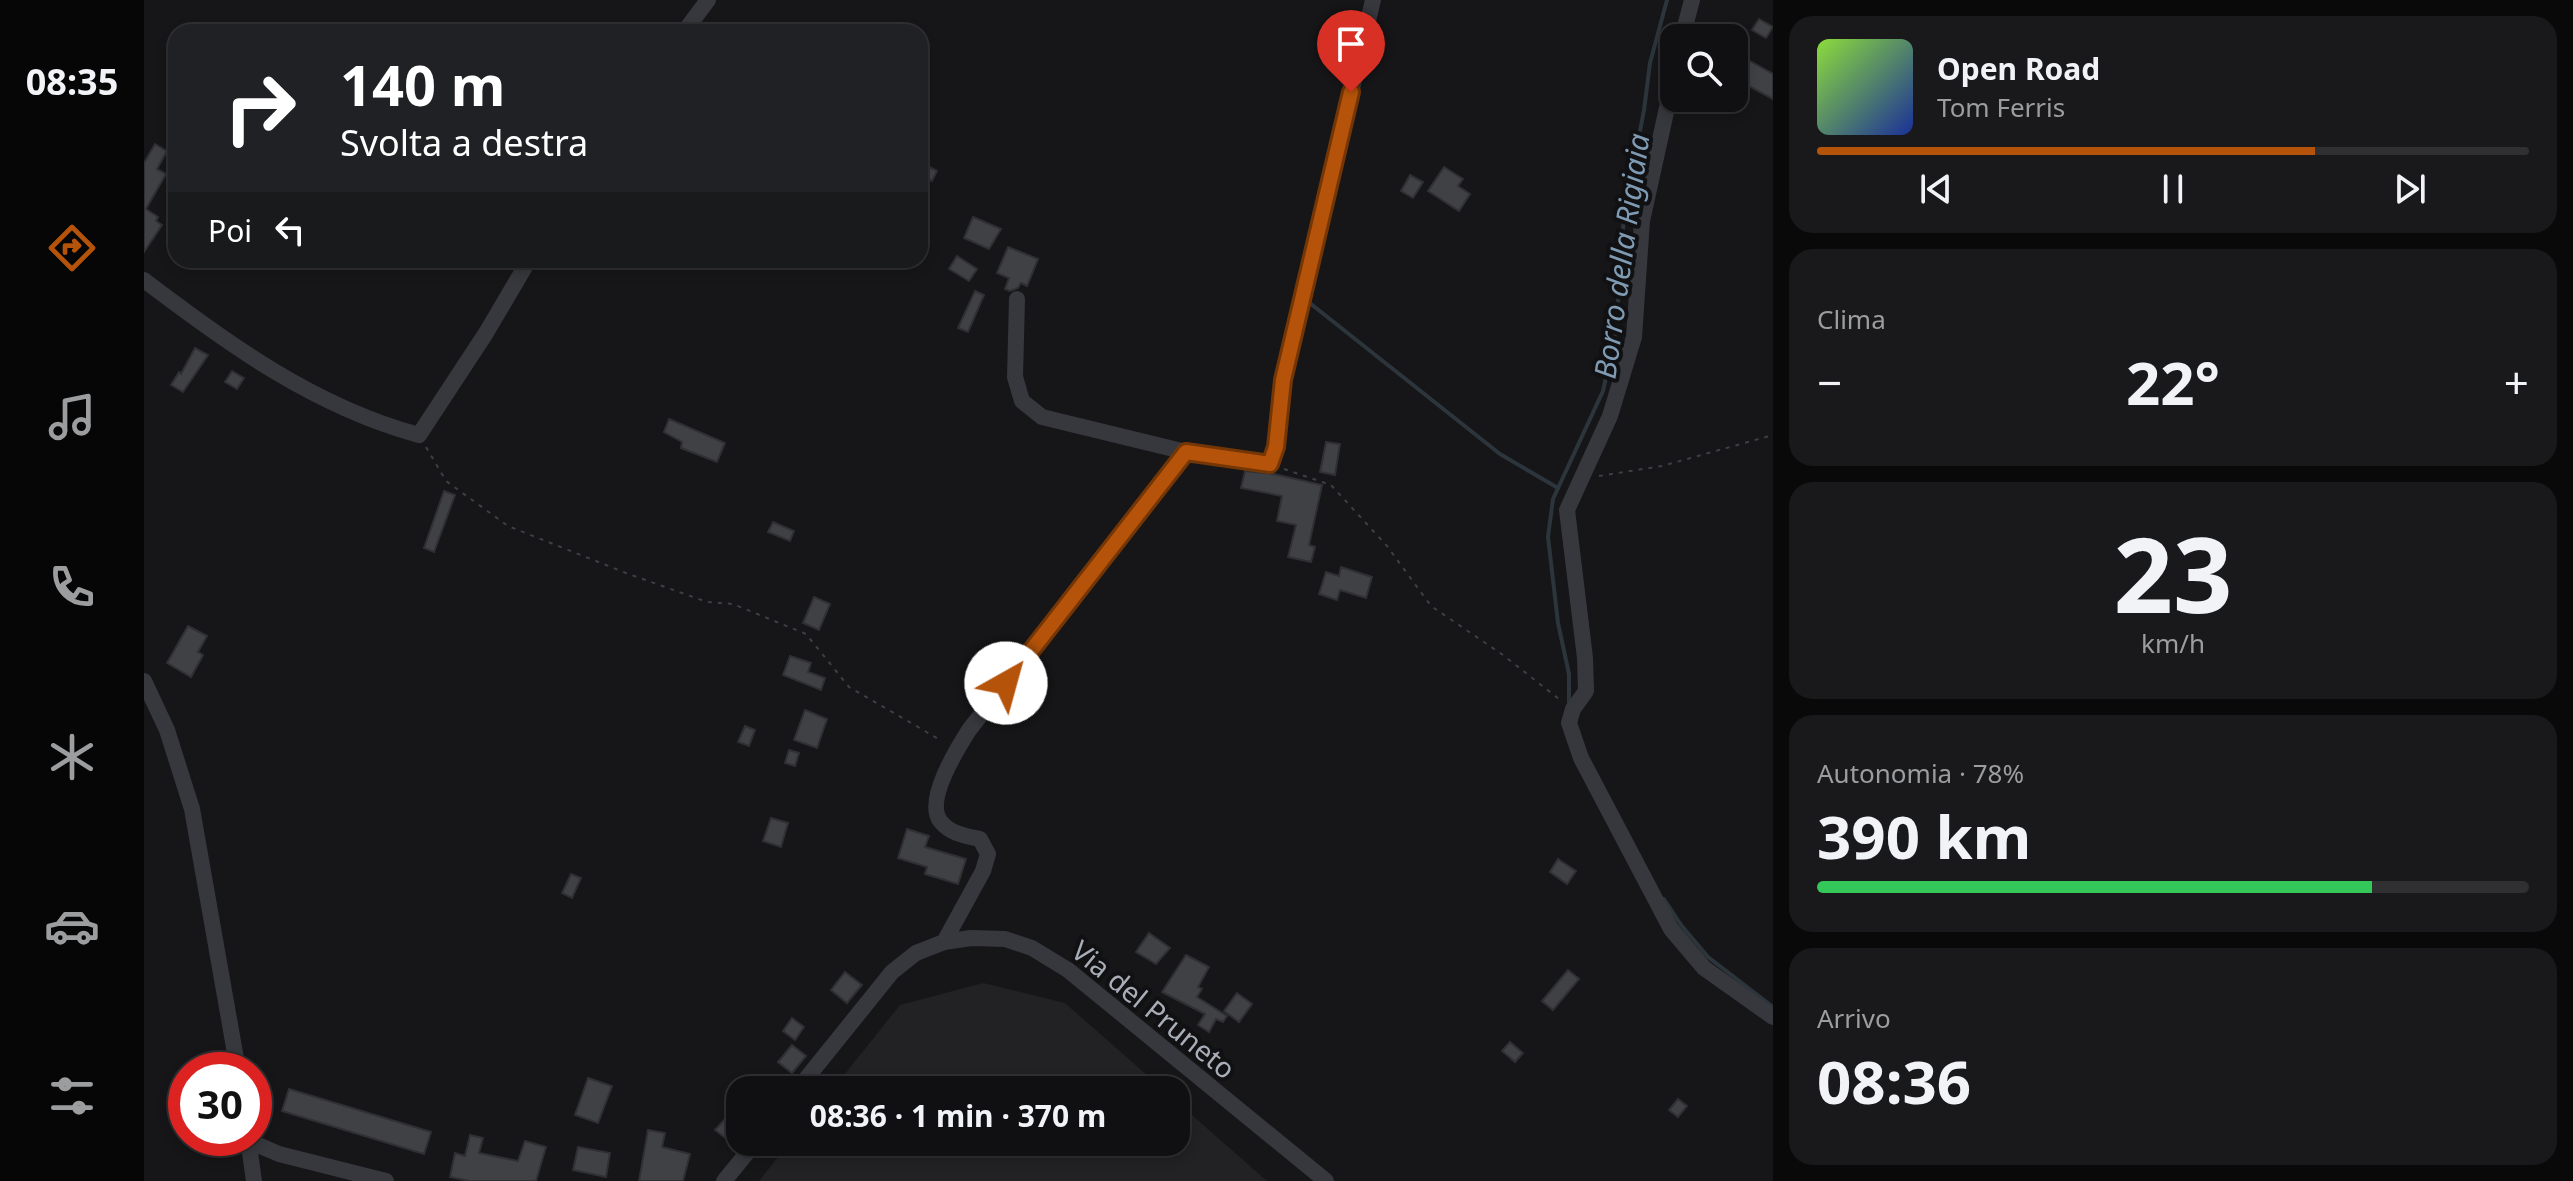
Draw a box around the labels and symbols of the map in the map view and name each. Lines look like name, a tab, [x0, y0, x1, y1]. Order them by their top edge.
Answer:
pin	[1317, 10, 1385, 92]
water label: Borro della Rigiaia	[1583, 131, 1659, 381]
position arrow	[964, 641, 1048, 725]
street label: Via del Pruneto	[1064, 931, 1244, 1087]
speed limit sign: 30	[168, 1052, 272, 1156]

